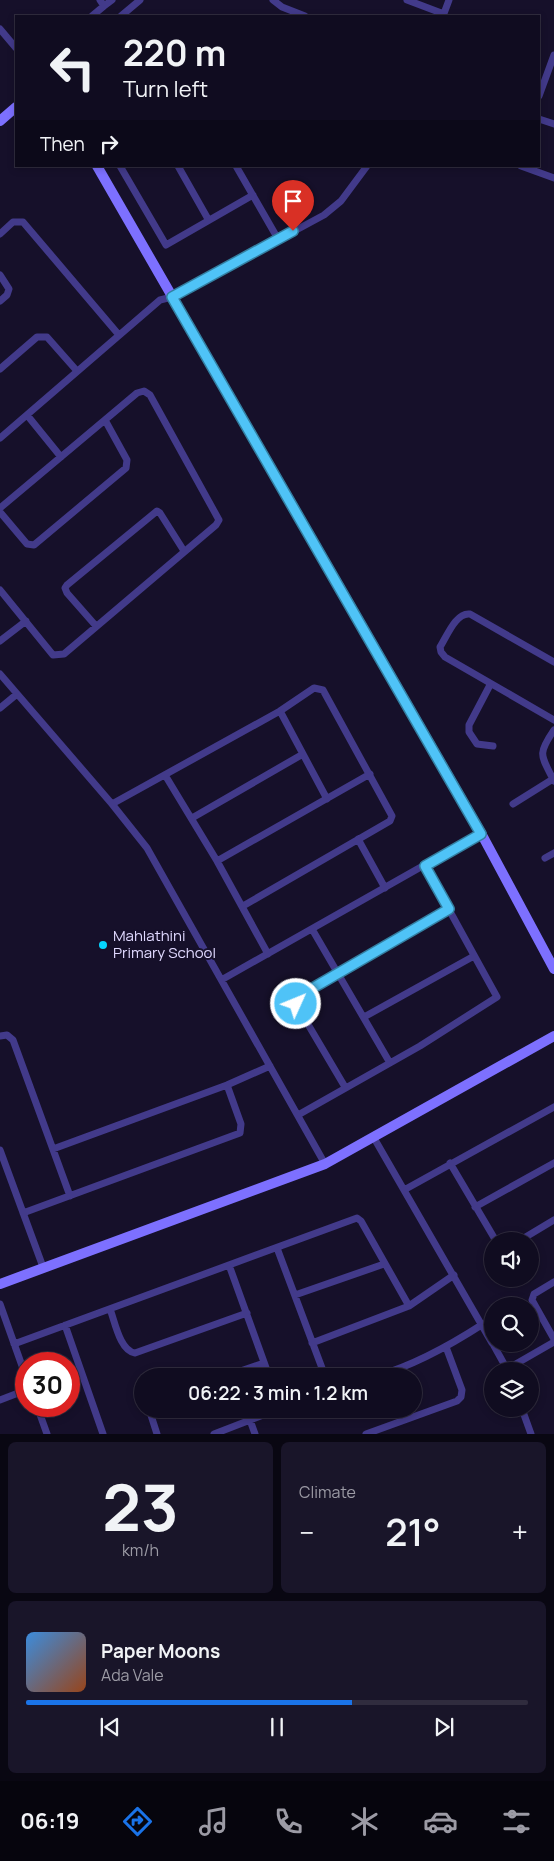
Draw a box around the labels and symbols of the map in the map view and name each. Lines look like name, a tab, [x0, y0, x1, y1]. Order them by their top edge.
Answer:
pin	[272, 180, 314, 231]
place label: Mahlathini Primary School	[113, 925, 216, 963]
marker: Mahlathini Primary School	[97, 939, 109, 951]
position arrow	[269, 977, 321, 1029]
speed limit sign: 30	[15, 1352, 80, 1417]

